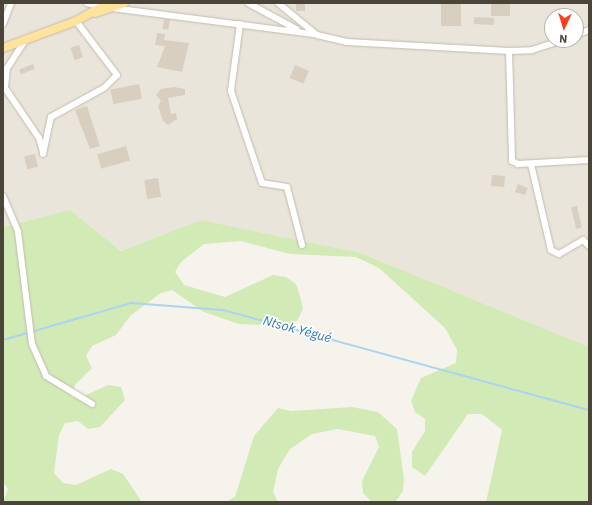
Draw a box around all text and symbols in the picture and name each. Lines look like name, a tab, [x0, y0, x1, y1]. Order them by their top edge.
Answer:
north arrow	[544, 8, 584, 48]
text: N	[559, 32, 568, 46]
water label: Ntsok Yégué	[261, 313, 333, 347]

